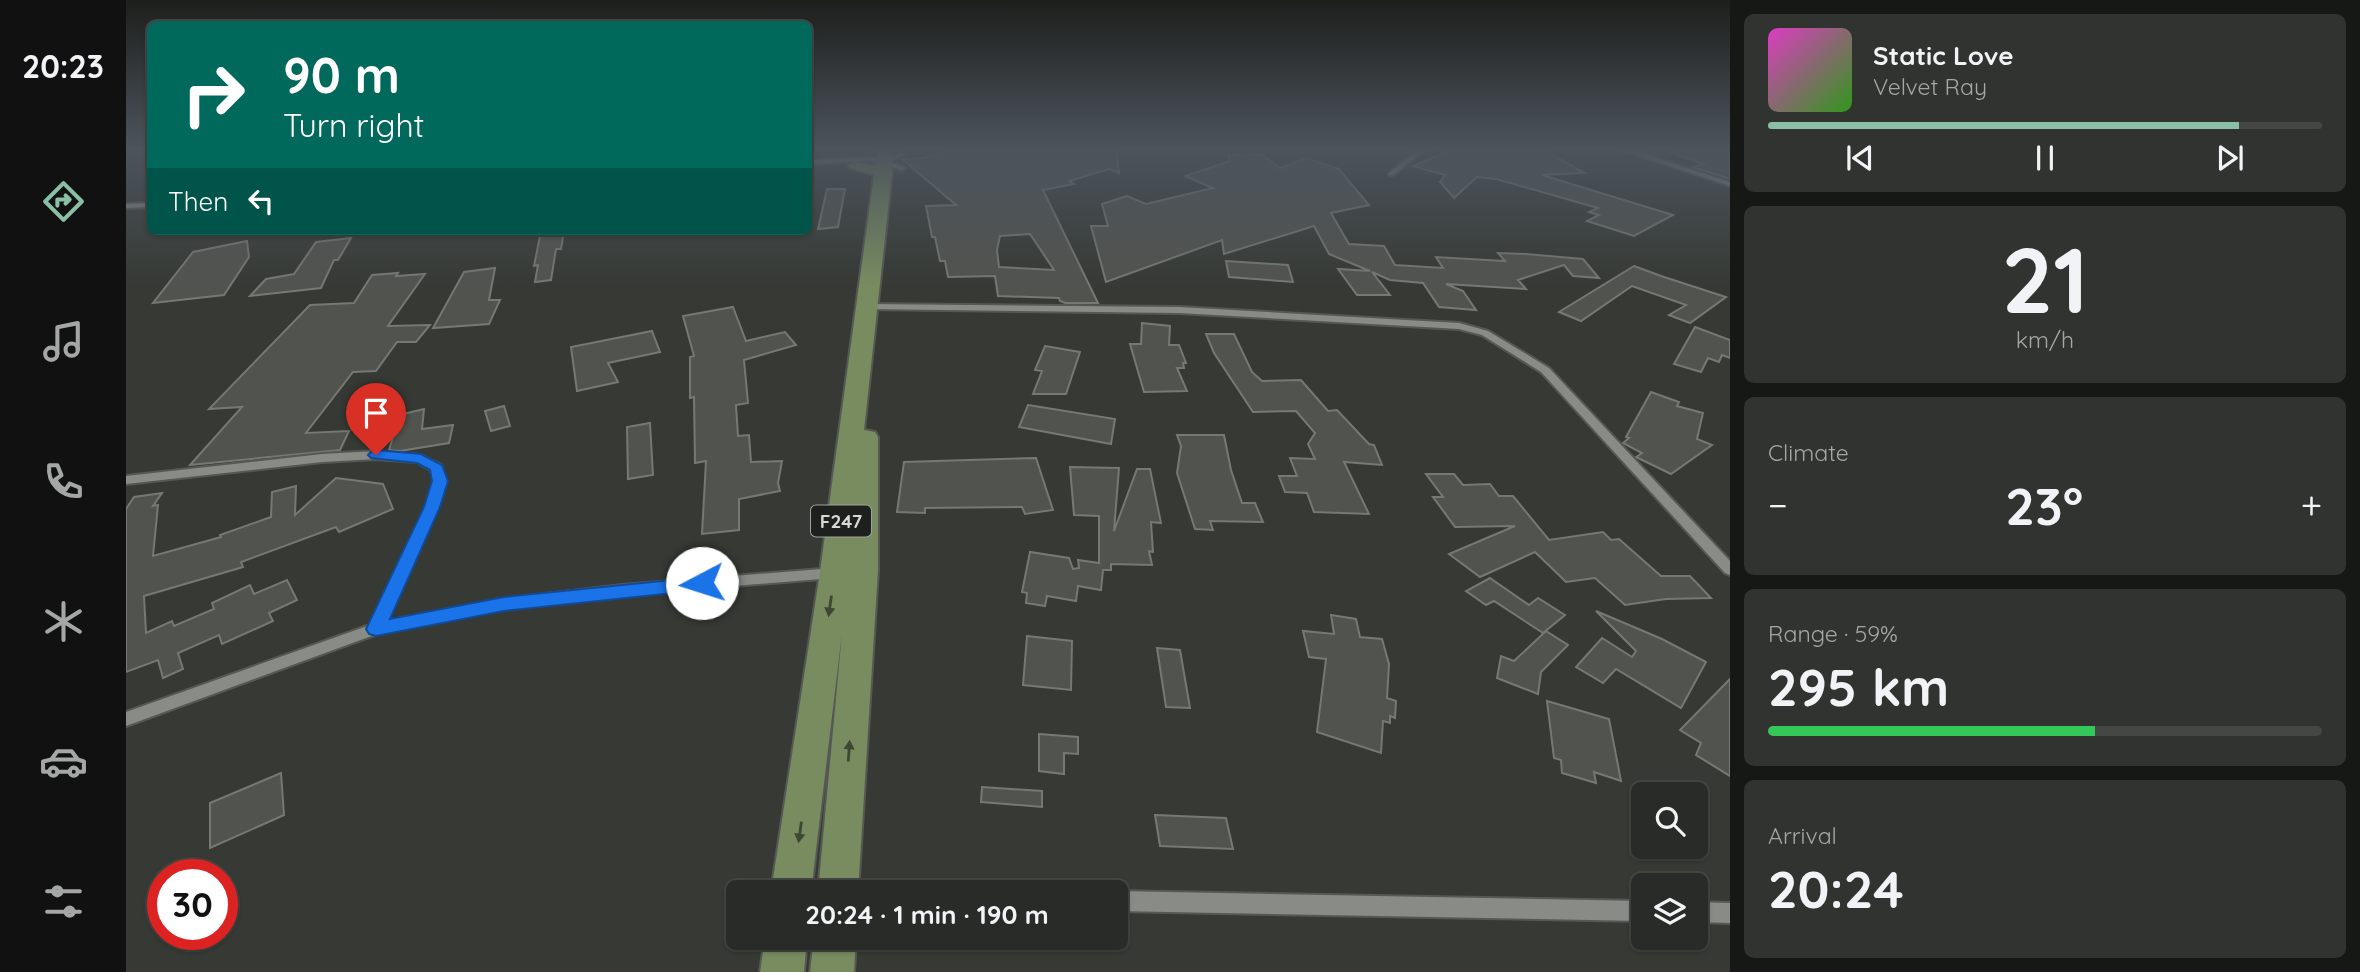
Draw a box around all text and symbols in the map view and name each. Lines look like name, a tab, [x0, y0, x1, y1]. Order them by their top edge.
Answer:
text: Static Love	[1873, 39, 2014, 72]
text: 90 m	[283, 44, 400, 105]
text: 20:23	[22, 46, 104, 86]
icon: right	[168, 49, 259, 140]
text: Velvet Ray	[1873, 72, 1987, 101]
text: Turn right	[283, 105, 424, 145]
icon: previous	[1841, 139, 1879, 177]
icon: pause	[2026, 139, 2064, 177]
icon: next	[2211, 139, 2249, 177]
icon: directions	[39, 177, 88, 226]
icon: left	[242, 182, 280, 220]
text: Then	[168, 185, 228, 218]
text: 21	[2001, 222, 2089, 336]
icon: music	[39, 317, 88, 366]
text: km/h	[2016, 325, 2074, 354]
pin	[346, 383, 406, 455]
icon: arrive	[357, 394, 395, 432]
text: Climate	[1768, 438, 1849, 467]
icon: phone	[39, 457, 88, 506]
text: 23°	[2005, 473, 2083, 538]
text: −	[1768, 481, 1788, 529]
text: +	[2301, 481, 2322, 529]
road number: F247	[811, 506, 871, 536]
position arrow	[665, 546, 739, 620]
one-way arrow	[824, 596, 835, 618]
icon: climate	[39, 597, 88, 646]
text: Range · 59%	[1768, 619, 1898, 648]
text: 295 km	[1768, 654, 1949, 719]
icon: car	[39, 737, 88, 786]
one-way arrow	[844, 740, 855, 762]
map controls	[1631, 782, 1708, 950]
button: search	[1631, 782, 1708, 859]
one-way arrow	[794, 821, 805, 843]
text: Arrival	[1768, 821, 1837, 850]
text: 20:24	[1768, 856, 1904, 921]
speed limit sign: 30	[147, 859, 238, 950]
button: layers	[1631, 873, 1708, 950]
icon: filters	[39, 877, 88, 926]
text: 20:24 · 1 min · 190 m	[805, 898, 1049, 931]

